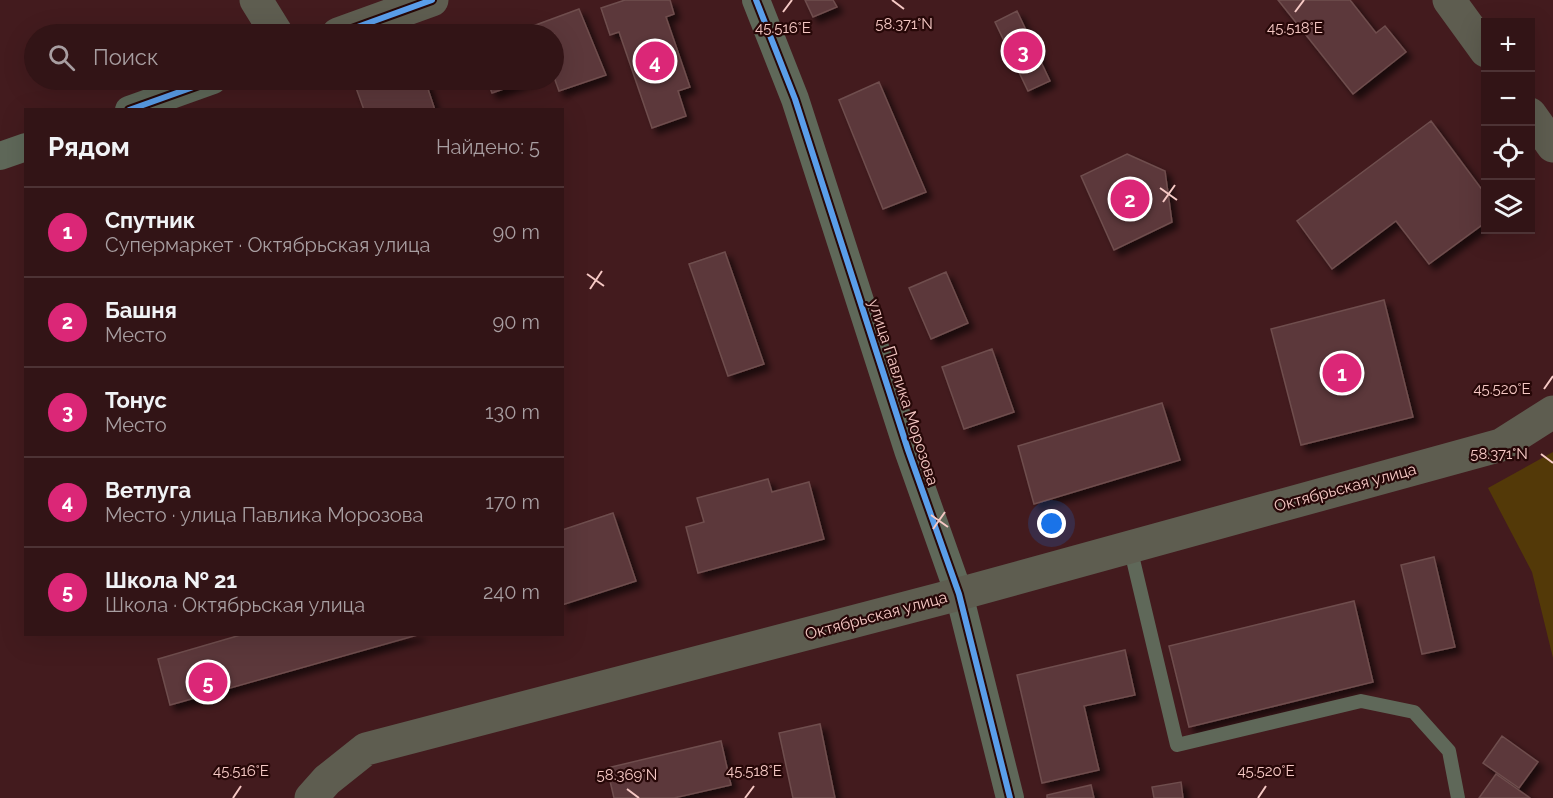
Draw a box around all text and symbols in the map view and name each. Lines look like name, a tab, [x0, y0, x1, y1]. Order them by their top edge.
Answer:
text: 58.371°N	[875, 15, 933, 33]
map controls	[1481, 18, 1535, 234]
button: +	[1481, 18, 1535, 72]
text: 45.516°E	[755, 19, 811, 37]
text: 45.518°E	[1267, 19, 1323, 37]
search box	[24, 24, 564, 90]
pin: 3	[1004, 28, 1042, 74]
pin: 4	[636, 38, 674, 84]
icon: search	[45, 41, 78, 74]
text: Поиск	[93, 44, 158, 70]
button: −	[1481, 72, 1535, 126]
button: locate	[1481, 126, 1535, 180]
text: Рядом	[48, 132, 130, 162]
text: Найдено: 5	[436, 135, 540, 159]
pin: 2	[1110, 176, 1150, 222]
button: layers	[1481, 180, 1535, 234]
text: Спутник	[105, 207, 195, 233]
text: 1	[63, 220, 72, 244]
text: 90 m	[493, 220, 540, 244]
text: Супермаркет · Октябрьская улица	[105, 233, 430, 257]
text: Башня	[105, 297, 177, 323]
street label: улица Павлика Морозова	[864, 297, 943, 488]
text: 2	[62, 310, 73, 334]
text: 90 m	[493, 310, 540, 334]
text: Место	[105, 323, 167, 347]
pin: 1	[1322, 350, 1362, 395]
text: 45.520°E	[1473, 380, 1531, 398]
text: Тонус	[105, 387, 167, 413]
text: 3	[62, 400, 73, 424]
text: 130 m	[485, 400, 540, 424]
text: Место	[105, 413, 167, 437]
text: 58.371°N	[1470, 445, 1528, 463]
street label: Октябрьская улица	[1272, 459, 1418, 516]
text: Ветлуга	[105, 477, 191, 503]
text: 4	[62, 490, 73, 514]
text: 170 m	[485, 490, 540, 514]
text: Место · улица Павлика Морозова	[105, 503, 423, 527]
your location	[1037, 509, 1066, 538]
text: Школа № 21	[105, 567, 237, 593]
text: 5	[62, 580, 73, 604]
text: 240 m	[483, 580, 540, 604]
street label: Октябрьская улица	[803, 587, 949, 644]
text: Школа · Октябрьская улица	[105, 593, 365, 617]
pin: 5	[188, 660, 228, 704]
text: 45.516°E	[213, 762, 269, 780]
text: 45.518°E	[726, 762, 782, 780]
text: 45.520°E	[1237, 762, 1295, 780]
text: 58.369°N	[597, 766, 657, 784]

